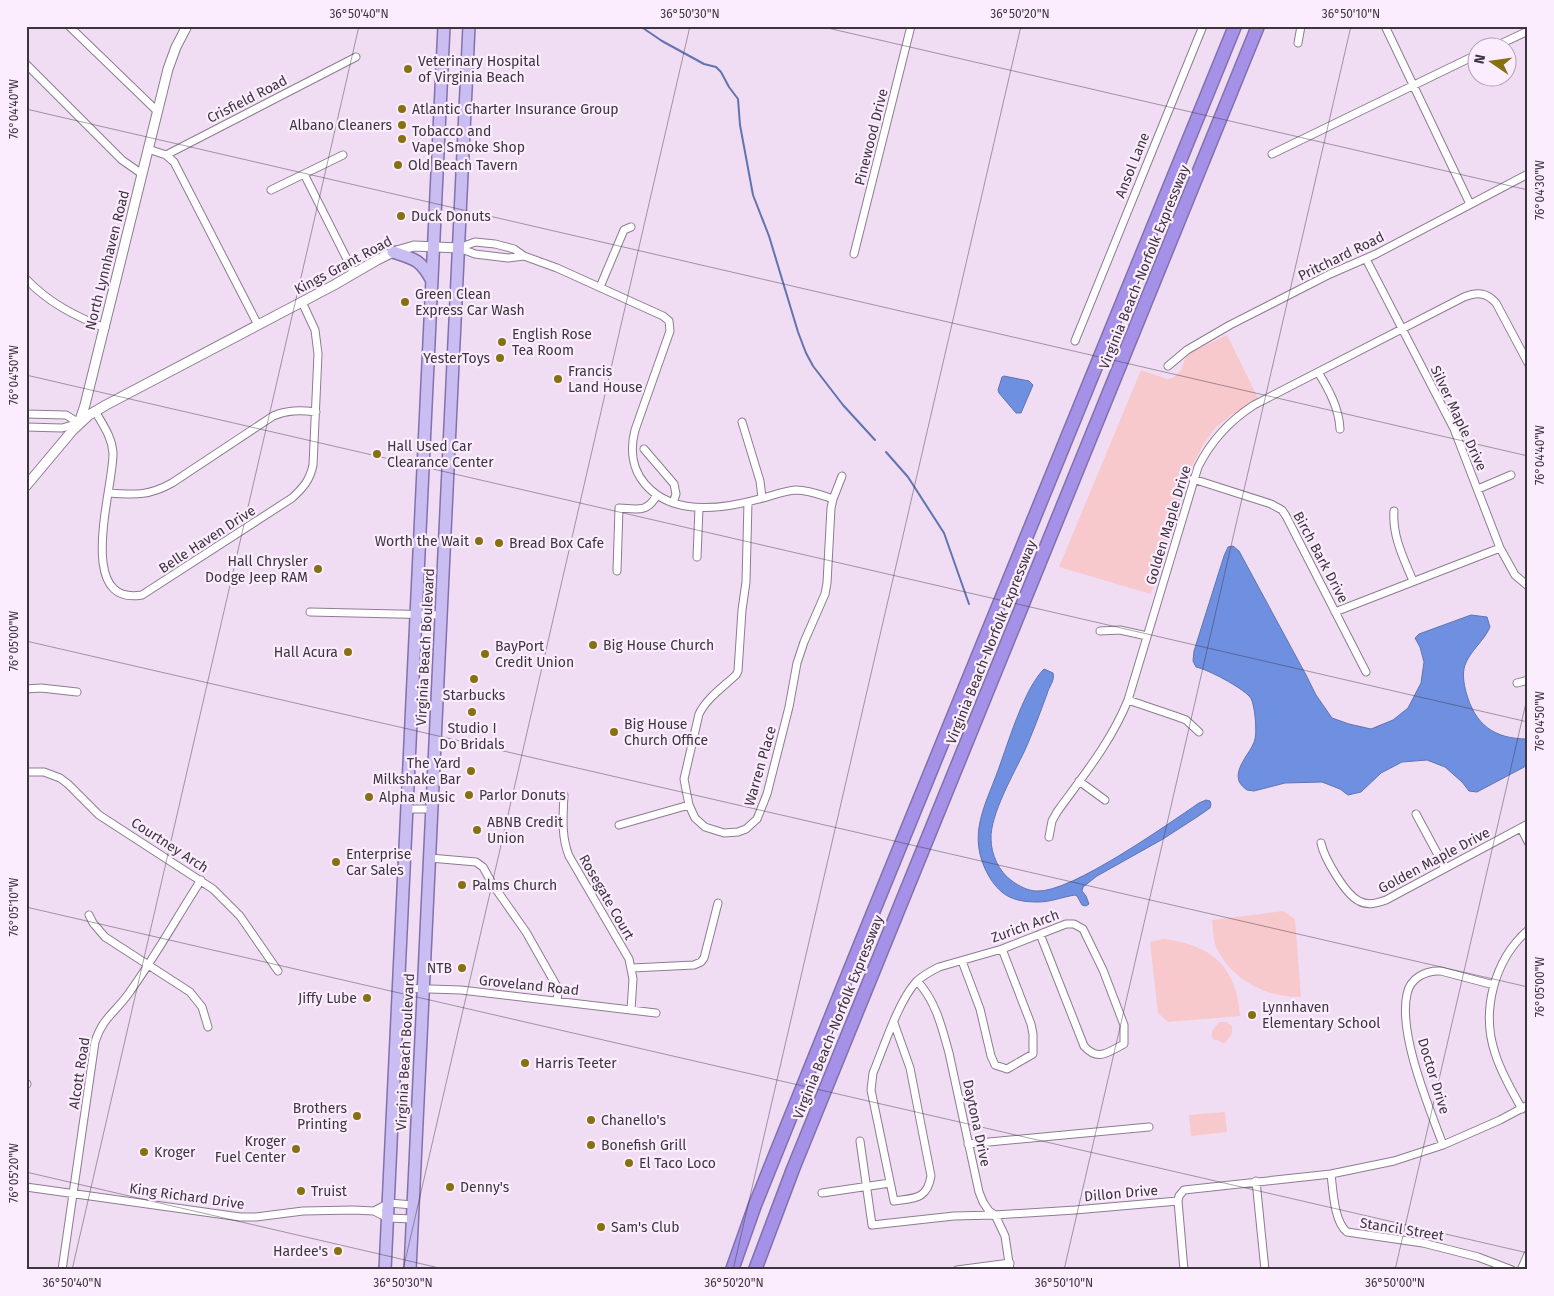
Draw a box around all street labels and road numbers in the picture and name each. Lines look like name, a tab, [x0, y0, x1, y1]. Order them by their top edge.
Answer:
street label: Crisfield Road	[204, 72, 290, 127]
street label: Pinewood Drive	[851, 87, 892, 187]
street label: Ansol Lane	[1112, 130, 1153, 200]
street label: Virginia Beach-Norfolk Expressway	[1096, 162, 1193, 372]
street label: North Lynnhaven Road	[82, 188, 133, 332]
street label: Pritchard Road	[1295, 228, 1387, 285]
street label: Kings Grant Road	[291, 232, 395, 298]
street label: Silver Maple Drive	[1427, 363, 1490, 474]
street label: Golden Maple Drive	[1142, 463, 1195, 587]
street label: Belle Haven Drive	[156, 502, 259, 577]
street label: Birch Bark Drive	[1289, 509, 1352, 606]
street label: Virginia Beach-Norfolk Expressway	[943, 537, 1040, 747]
street label: Virginia Beach Boulevard	[413, 568, 438, 726]
street label: Warren Place	[741, 724, 780, 808]
street label: Courtney Arch	[128, 814, 212, 877]
street label: Golden Maple Drive	[1376, 824, 1493, 897]
street label: Rosegate Court	[575, 852, 638, 944]
street label: Zurich Arch	[989, 906, 1061, 947]
street label: Virginia Beach-Norfolk Expressway	[790, 912, 887, 1122]
street label: Groveland Road	[478, 972, 580, 999]
street label: Virginia Beach Boulevard	[393, 973, 418, 1131]
street label: Alcott Road	[65, 1036, 94, 1110]
street label: Doctor Drive	[1414, 1036, 1453, 1116]
street label: Daytona Drive	[959, 1078, 994, 1168]
street label: King Richard Drive	[128, 1180, 246, 1213]
street label: Dillon Drive	[1083, 1182, 1159, 1205]
street label: Stancil Street	[1359, 1214, 1446, 1245]

